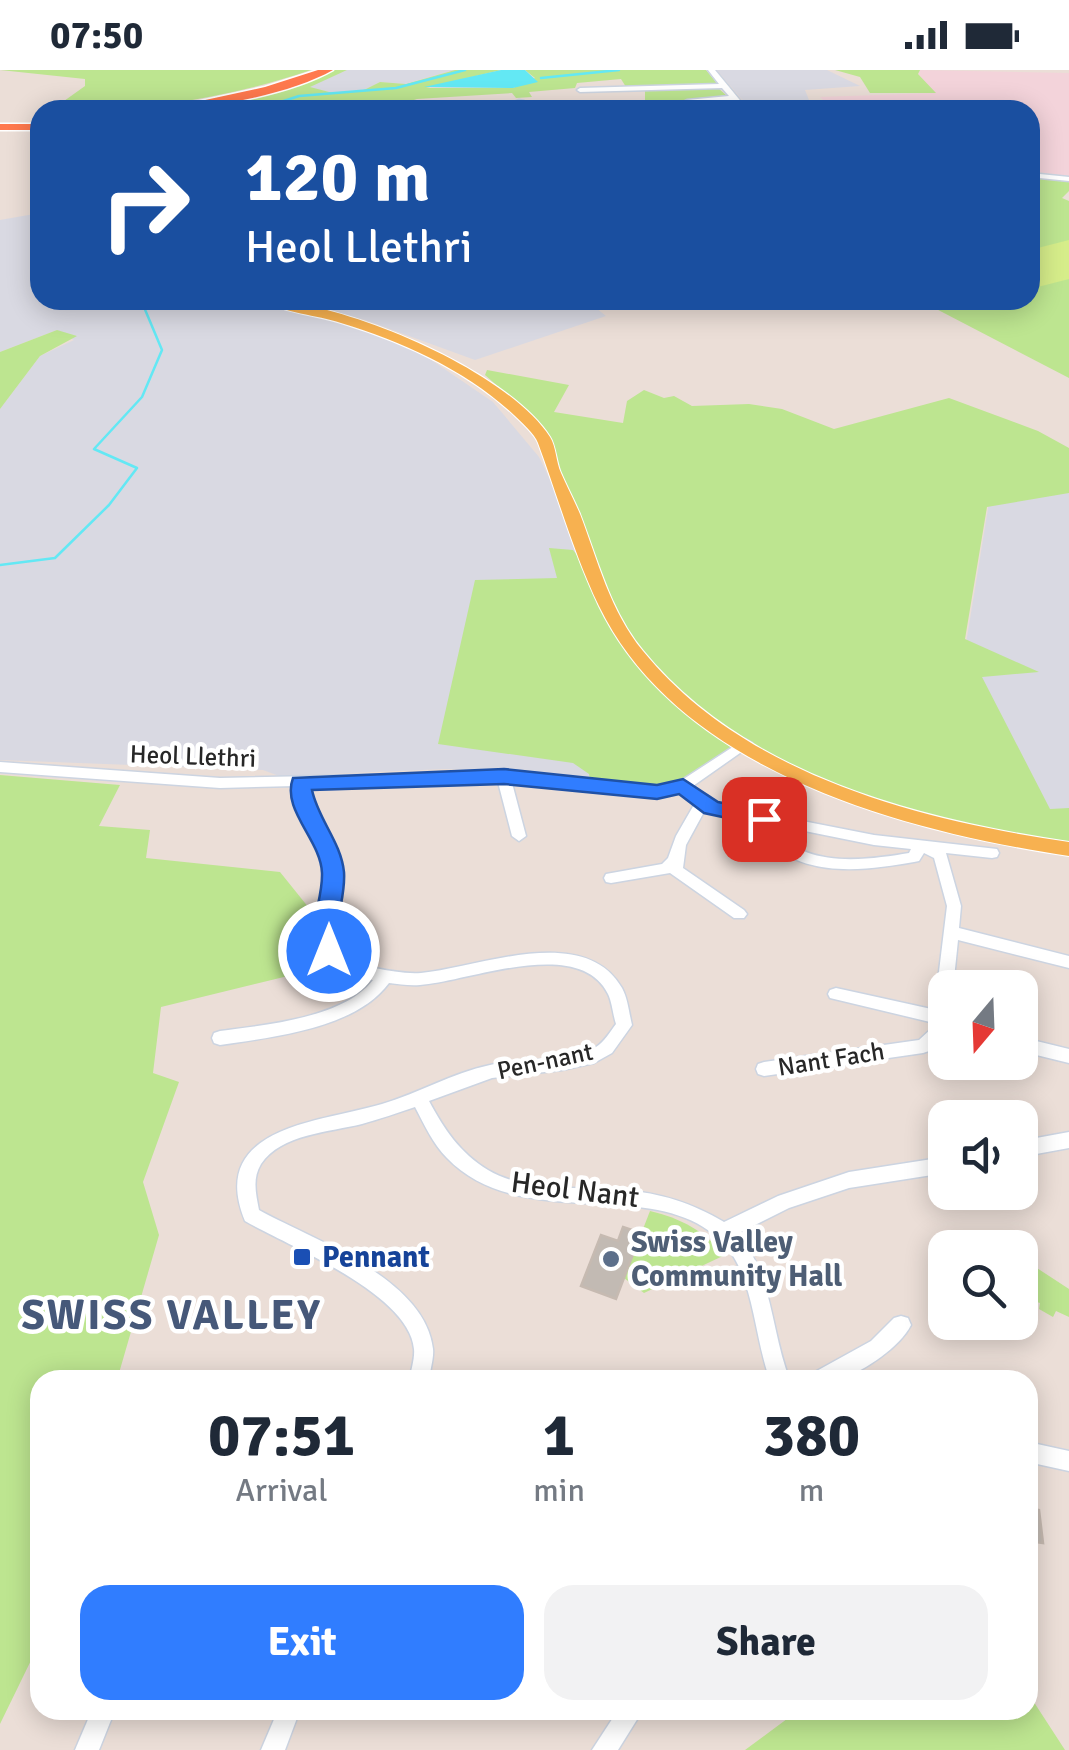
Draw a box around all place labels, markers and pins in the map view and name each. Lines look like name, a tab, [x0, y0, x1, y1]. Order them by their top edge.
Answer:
pin	[722, 777, 807, 862]
place label: Swiss Valley Community Hall	[631, 1224, 843, 1295]
place label: Pennant	[322, 1239, 430, 1276]
marker: Pennant	[291, 1246, 313, 1268]
marker: Swiss Valley Community Hall	[600, 1248, 622, 1270]

